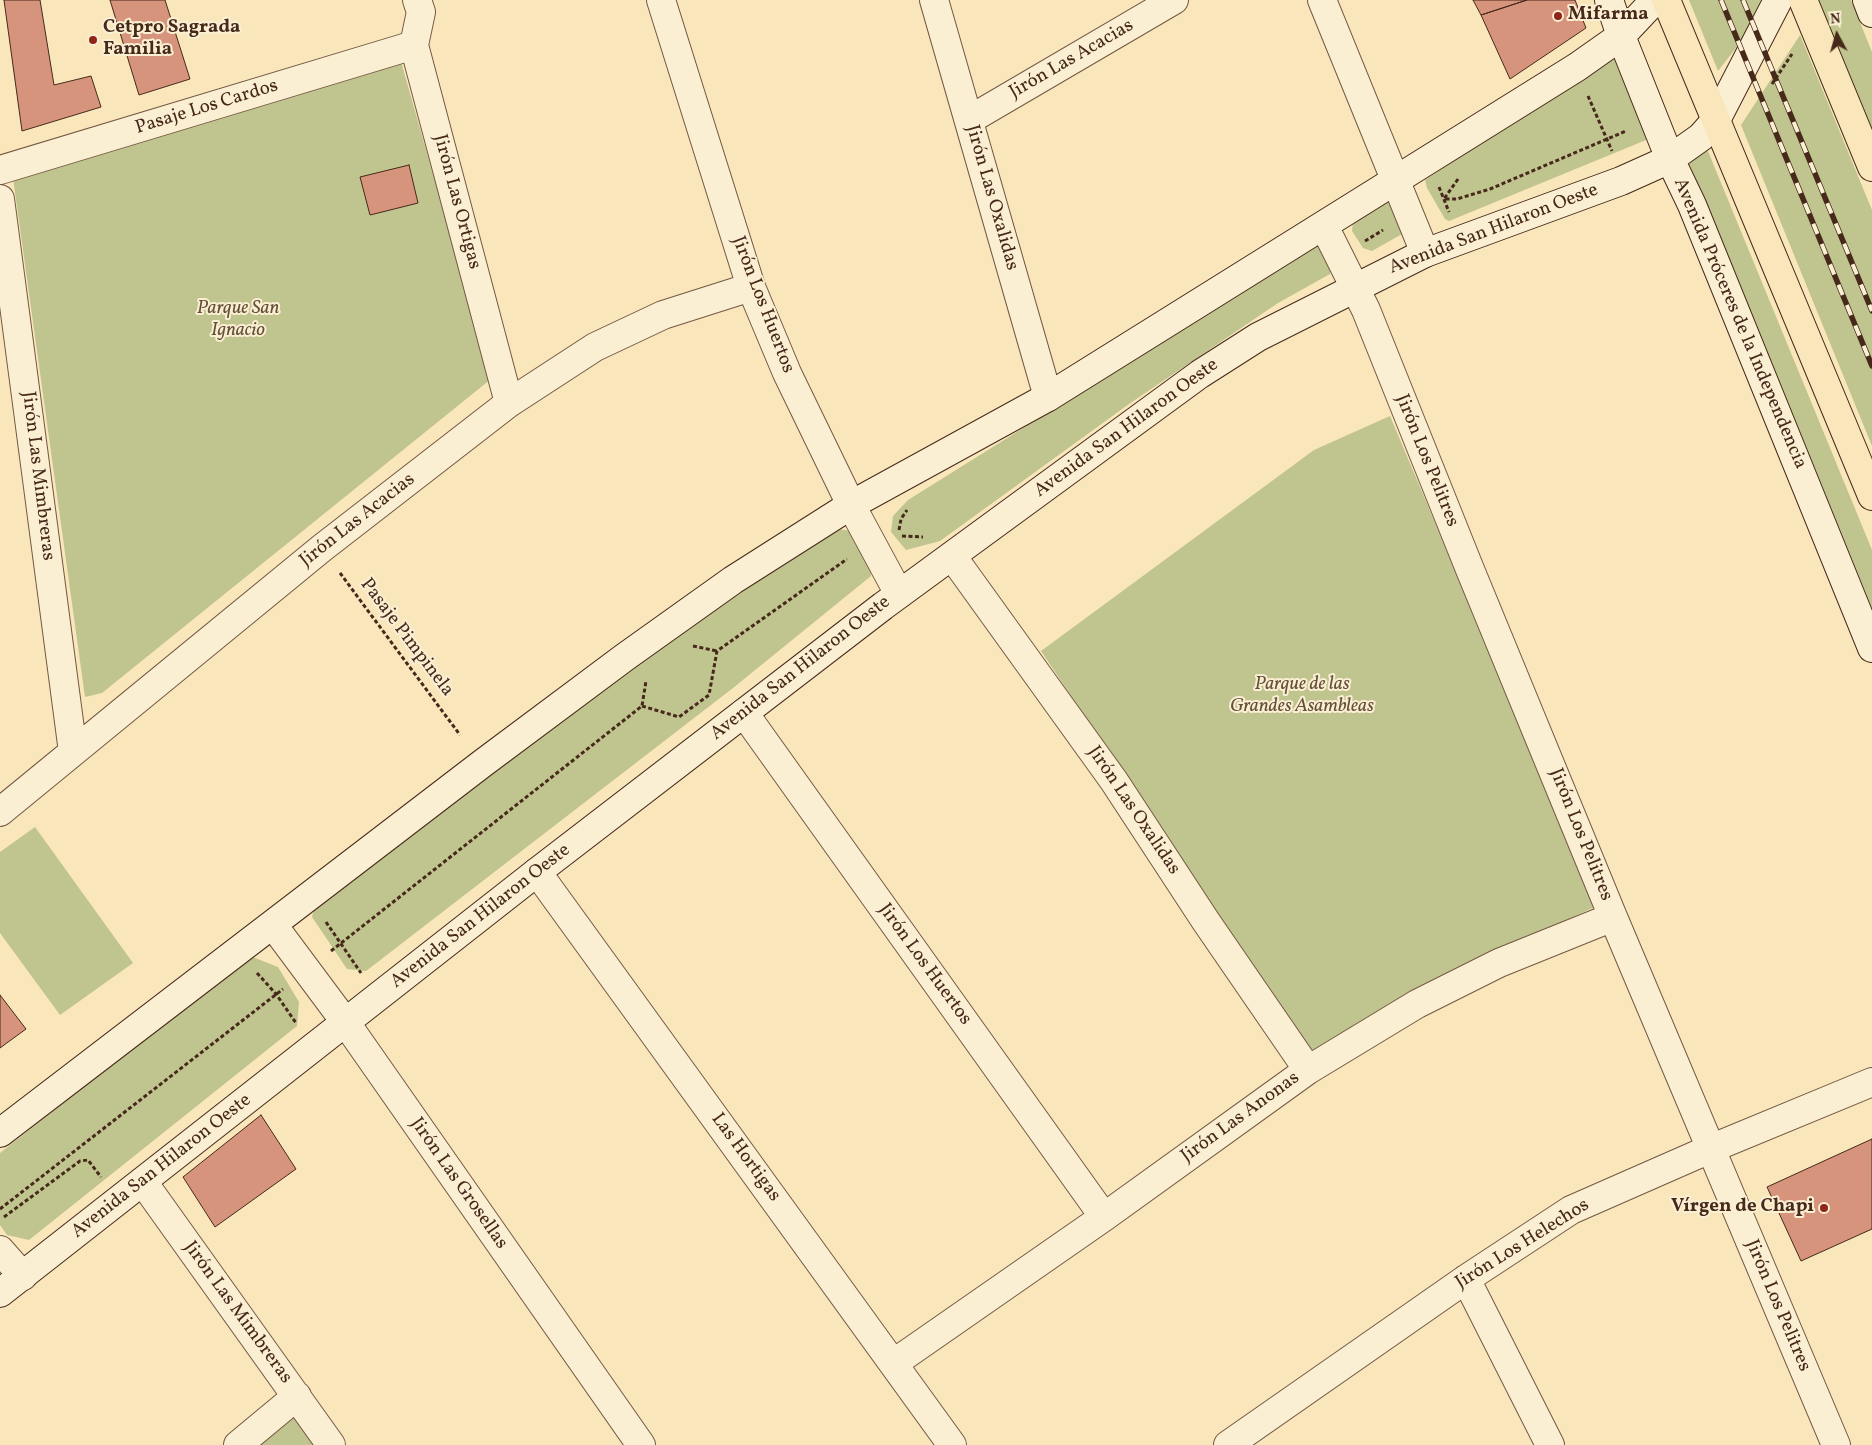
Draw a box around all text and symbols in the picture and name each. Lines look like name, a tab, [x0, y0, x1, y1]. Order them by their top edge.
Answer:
place label: Mifarma	[1568, 5, 1649, 27]
marker: Mifarma	[1552, 10, 1564, 22]
north arrow	[1812, 10, 1862, 60]
text: N	[1829, 10, 1841, 30]
street label: Jirón Las Acacias	[1006, 15, 1138, 105]
place label: Cetpro Sagrada Familia	[103, 18, 240, 62]
marker: Cetpro Sagrada Familia	[87, 34, 99, 46]
street label: Pasaje Los Cardos	[133, 76, 281, 140]
street label: Jirón Las Oxalidas	[959, 123, 1023, 273]
street label: Jirón Las Ortigas	[427, 132, 485, 272]
street label: Avenida Próceres de la Independencia	[1667, 175, 1811, 473]
street label: Avenida San Hilaron Oeste	[1386, 180, 1602, 280]
street label: Jirón Los Huertos	[725, 233, 799, 377]
park label: Parque San Ignacio	[197, 299, 279, 343]
street label: Avenida San Hilaron Oeste	[1030, 355, 1224, 503]
street label: Jirón Las Mimbreras	[15, 390, 59, 562]
street label: Jirón Los Pelitres	[1389, 392, 1463, 530]
street label: Jirón Las Acacias	[296, 469, 420, 573]
street label: Pasaje Pimpinela	[354, 574, 458, 702]
street label: Avenida San Hilaron Oeste	[706, 592, 896, 746]
park label: Parque de las Grandes Asambleas	[1230, 675, 1374, 719]
street label: Jirón Las Oxalidas	[1082, 742, 1184, 880]
street label: Jirón Los Pelitres	[1543, 766, 1617, 904]
street label: Avenida San Hilaron Oeste	[386, 840, 576, 994]
street label: Jirón Los Huertos	[872, 900, 976, 1030]
street label: Jirón Las Anonas	[1177, 1067, 1305, 1169]
street label: Avenida San Hilaron Oeste	[67, 1090, 257, 1244]
street label: Las Hortigas	[705, 1109, 785, 1207]
street label: Jirón Las Grosellas	[404, 1114, 512, 1254]
street label: Jirón Los Helechos	[1452, 1195, 1594, 1295]
place label: Vírgen de Chapi	[1671, 1197, 1814, 1219]
marker: Vírgen de Chapi	[1818, 1202, 1830, 1214]
street label: Jirón Las Mimbreras	[178, 1237, 296, 1389]
street label: Jirón Los Pelitres	[1739, 1237, 1815, 1375]

